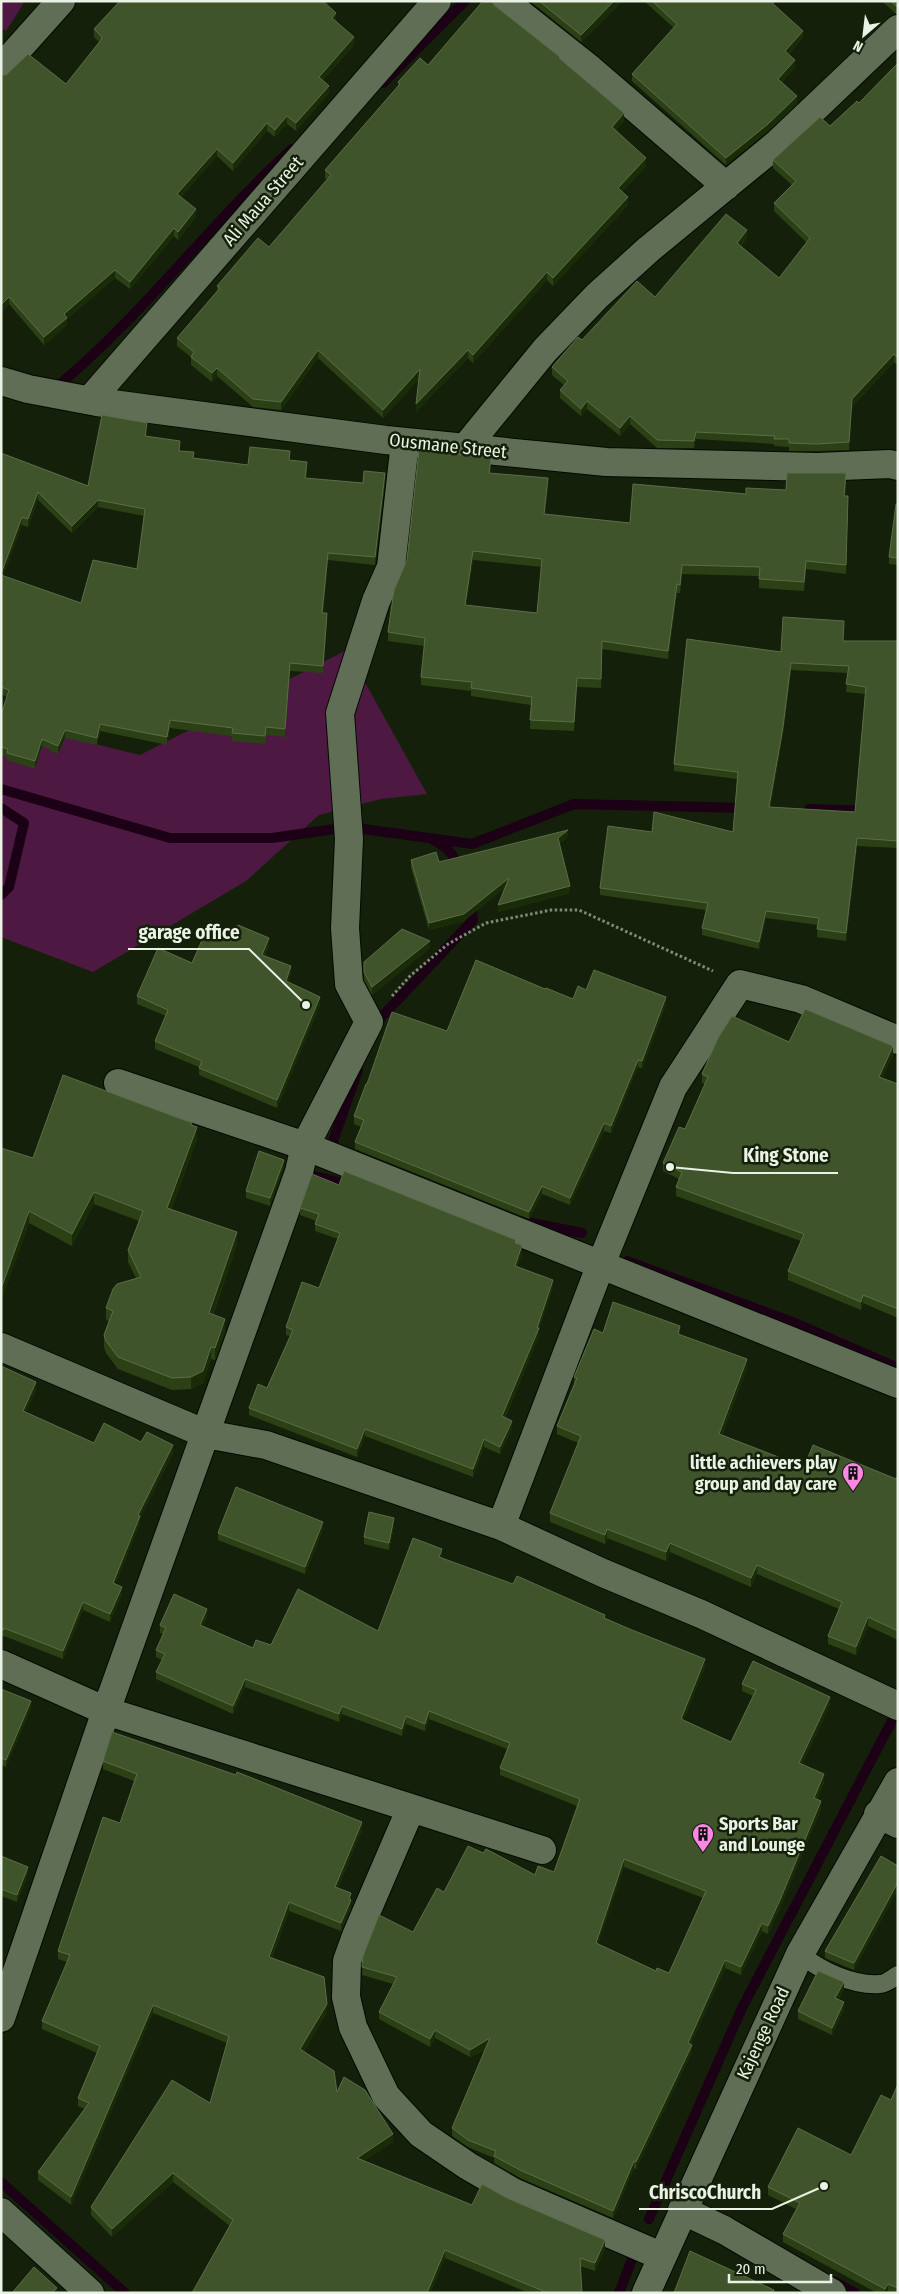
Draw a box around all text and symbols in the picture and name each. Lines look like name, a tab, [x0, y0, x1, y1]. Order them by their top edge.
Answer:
north arrow	[839, 10, 889, 60]
text: N	[850, 37, 866, 56]
street label: Ali Maua Street	[218, 152, 308, 250]
street label: Ousmane Street	[388, 429, 508, 463]
callout: garage office	[128, 915, 249, 949]
text: garage office	[138, 921, 240, 944]
callout: King Stone	[733, 1139, 838, 1173]
text: King Stone	[743, 1144, 829, 1167]
place label: little achievers play group and day care	[690, 1452, 837, 1495]
building icon: little achievers play group and day care	[841, 1461, 865, 1492]
place label: Sports Bar and Lounge	[719, 1813, 805, 1856]
building icon: Sports Bar and Lounge	[691, 1822, 715, 1853]
street label: Kajenge Road	[732, 1983, 794, 2083]
callout: ChriscoChurch	[639, 2175, 772, 2209]
text: ChriscoChurch	[649, 2181, 761, 2204]
scale bar	[729, 2252, 832, 2284]
text: 20 m	[736, 2260, 766, 2278]

